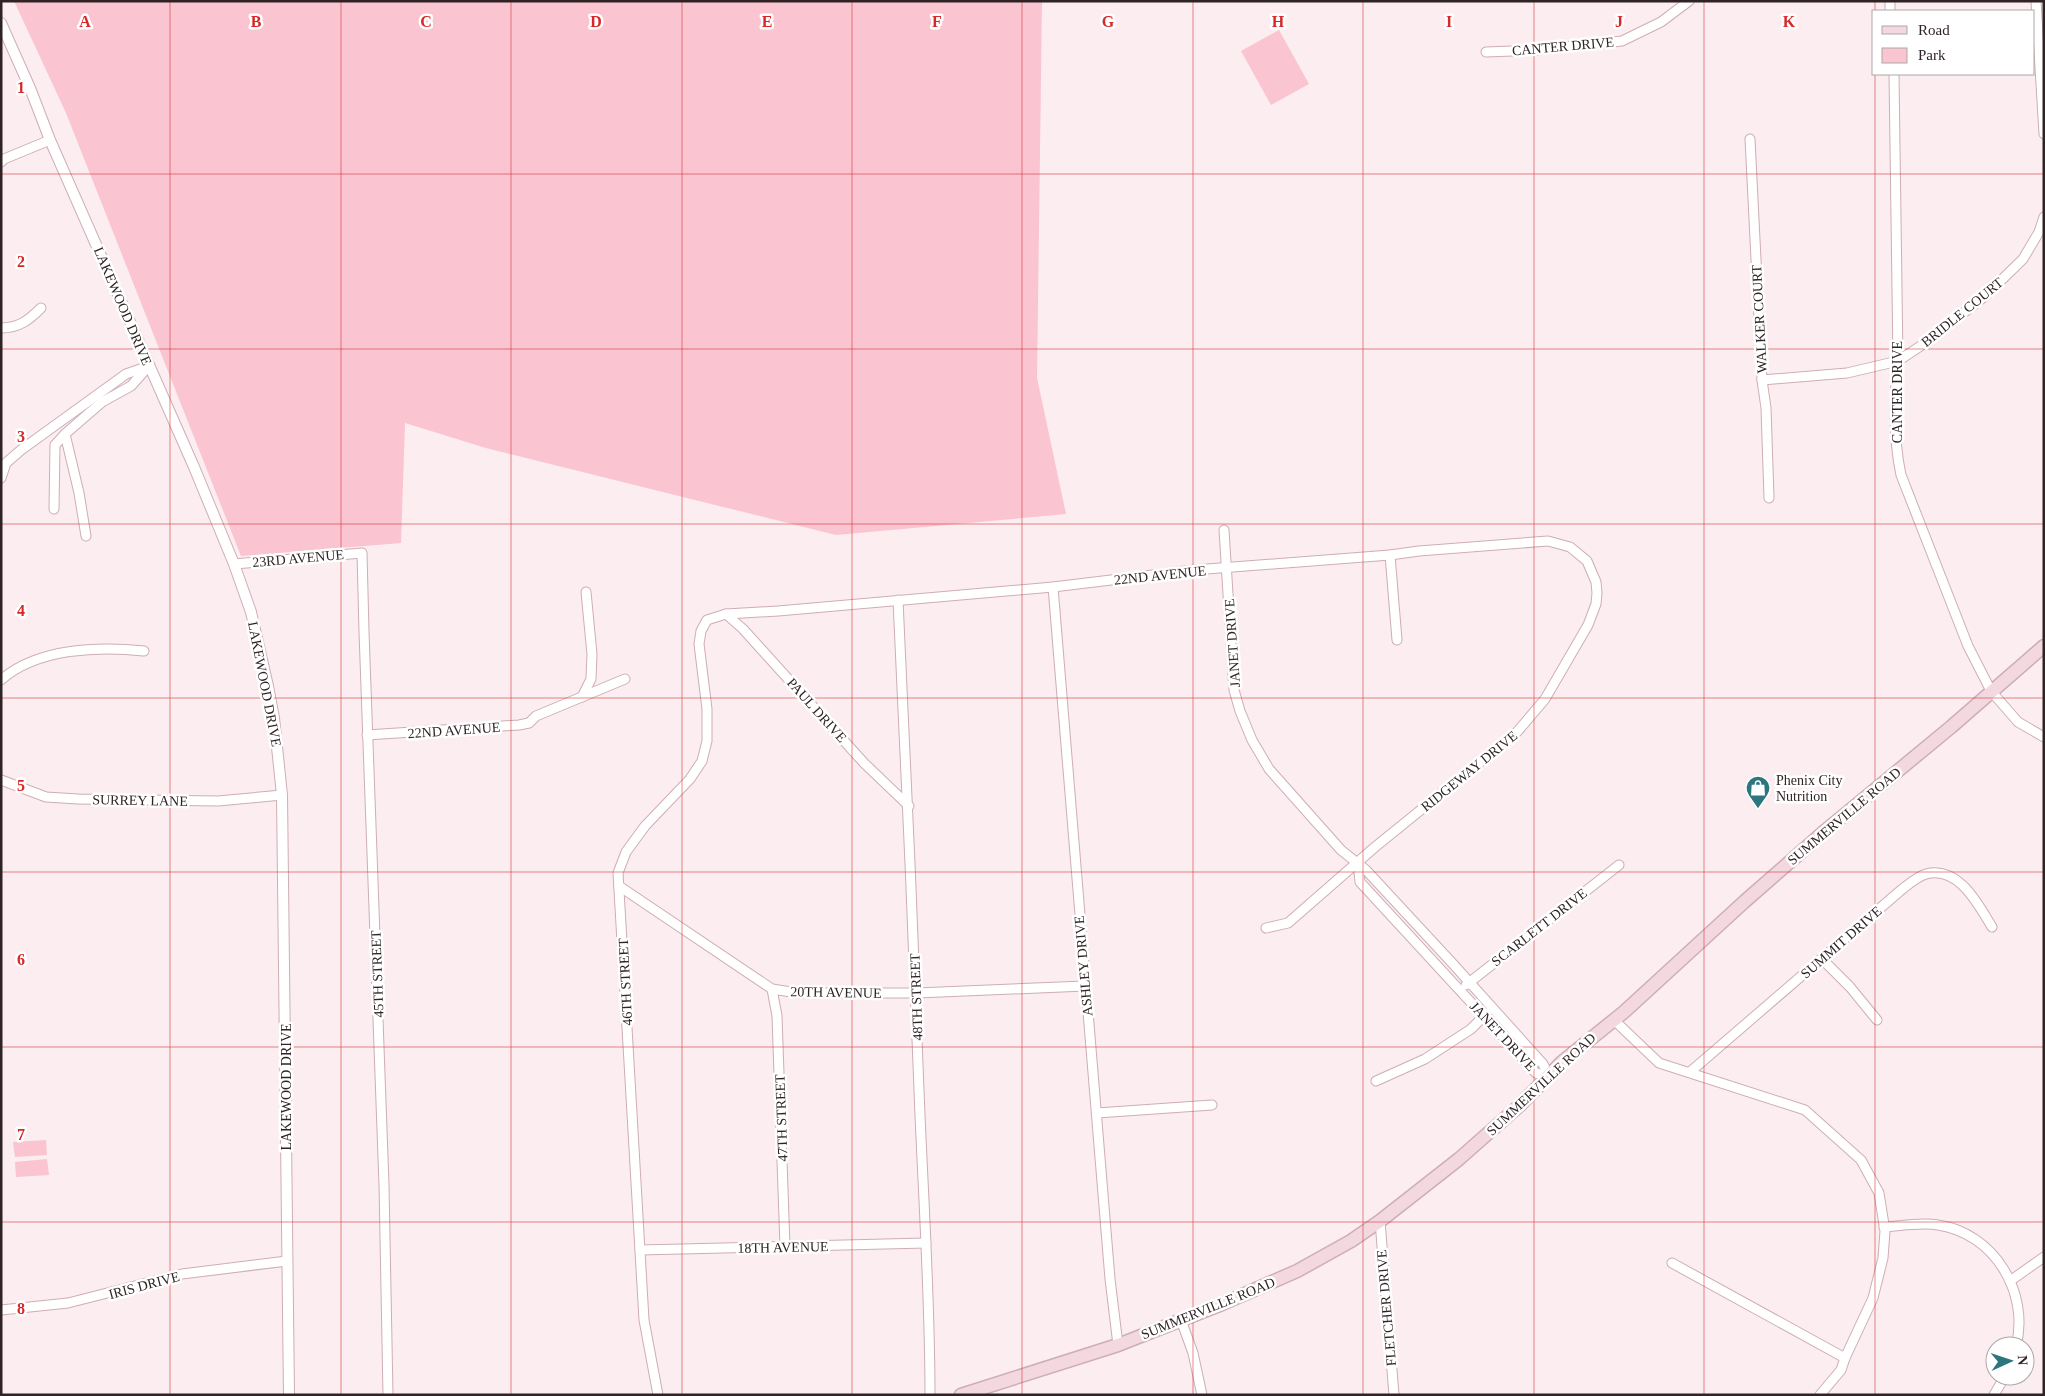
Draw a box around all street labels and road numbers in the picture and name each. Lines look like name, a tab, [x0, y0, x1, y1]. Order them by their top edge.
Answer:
street label: CANTER DRIVE	[1511, 35, 1615, 58]
street label: LAKEWOOD DRIVE	[91, 245, 154, 368]
street label: WALKER COURT	[1749, 264, 1770, 374]
street label: BRIDLE COURT	[1918, 275, 2006, 350]
street label: CANTER DRIVE	[1890, 341, 1905, 443]
street label: 23RD AVENUE	[252, 547, 344, 570]
street label: 22ND AVENUE	[1113, 563, 1207, 588]
street label: JANET DRIVE	[1222, 598, 1243, 688]
street label: LAKEWOOD DRIVE	[245, 620, 284, 748]
street label: PAUL DRIVE	[784, 675, 849, 745]
street label: 22ND AVENUE	[407, 720, 501, 741]
street label: RIDGEWAY DRIVE	[1418, 728, 1520, 815]
street label: SUMMERVILLE ROAD	[1785, 765, 1904, 868]
street label: SURREY LANE	[92, 792, 188, 809]
street label: SCARLETT DRIVE	[1489, 886, 1590, 969]
street label: SUMMIT DRIVE	[1798, 903, 1885, 982]
street label: ASHLEY DRIVE	[1072, 915, 1095, 1017]
street label: 45TH STREET	[368, 930, 387, 1018]
street label: 46TH STREET	[616, 937, 635, 1026]
street label: 48TH STREET	[907, 953, 926, 1041]
street label: 20TH AVENUE	[790, 984, 882, 1001]
street label: JANET DRIVE	[1467, 999, 1538, 1074]
street label: LAKEWOOD DRIVE	[279, 1023, 294, 1151]
street label: SUMMERVILLE ROAD	[1484, 1030, 1599, 1139]
street label: 47TH STREET	[772, 1074, 791, 1162]
street label: 18TH AVENUE	[737, 1239, 829, 1256]
street label: FLETCHER DRIVE	[1374, 1249, 1399, 1367]
street label: IRIS DRIVE	[107, 1269, 181, 1302]
street label: SUMMERVILLE ROAD	[1139, 1275, 1277, 1342]

